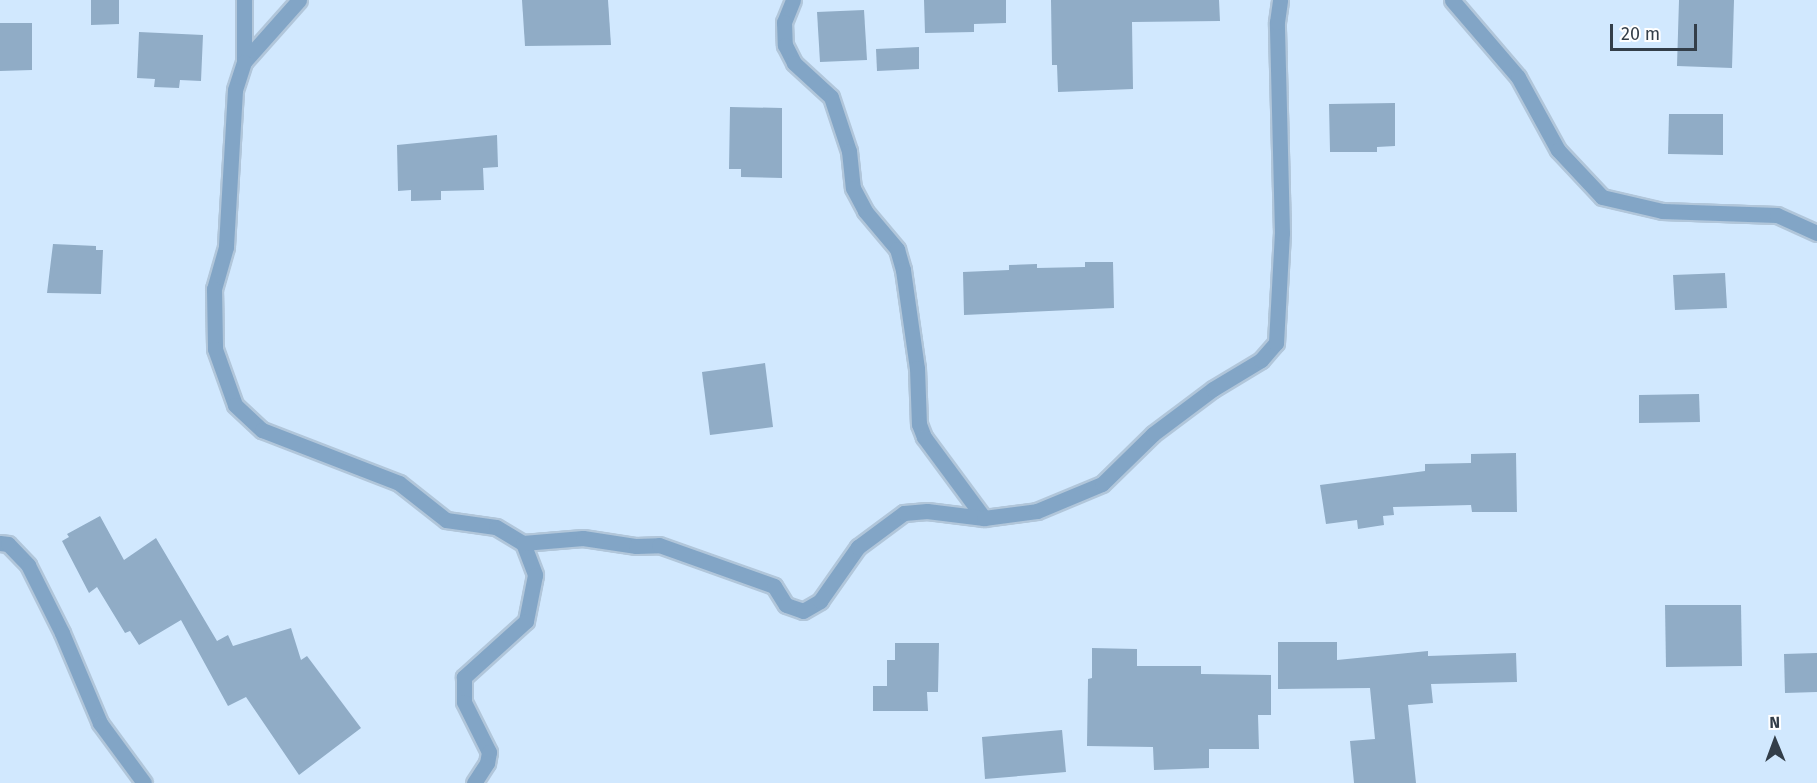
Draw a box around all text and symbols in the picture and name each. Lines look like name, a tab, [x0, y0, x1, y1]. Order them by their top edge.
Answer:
scale bar	[1613, 12, 1700, 50]
text: 20 m	[1621, 23, 1660, 45]
north arrow	[1745, 711, 1805, 771]
text: N	[1769, 713, 1780, 732]

